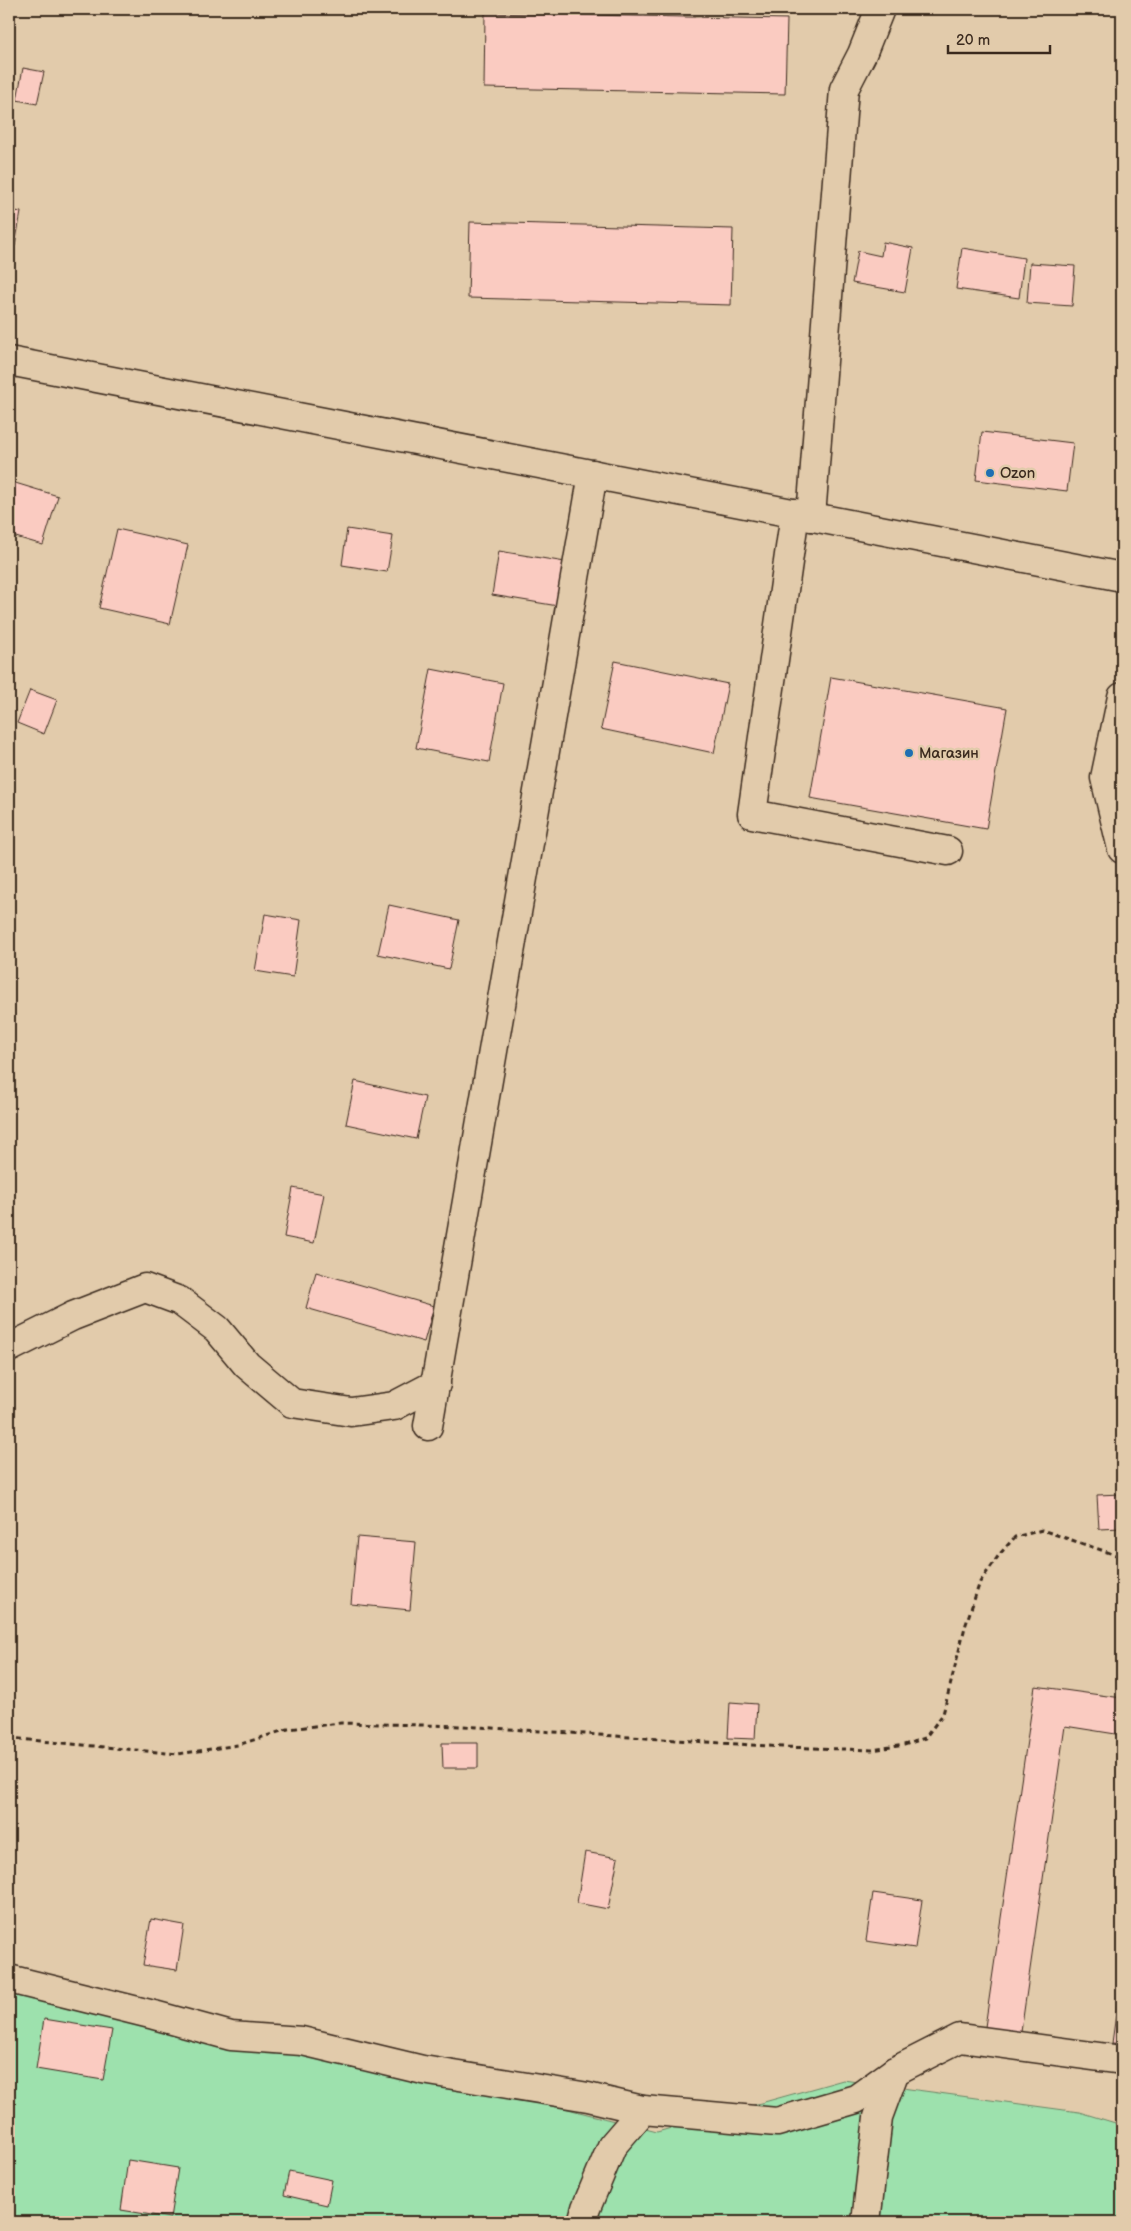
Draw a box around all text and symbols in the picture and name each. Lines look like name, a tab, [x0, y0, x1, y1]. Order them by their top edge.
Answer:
scale bar	[948, 22, 1051, 54]
text: 20 m	[956, 31, 990, 50]
place label: Ozon	[1000, 464, 1035, 483]
marker: Ozon	[984, 467, 996, 479]
place label: Магазин	[919, 744, 979, 763]
marker: Магазин	[903, 747, 915, 759]

